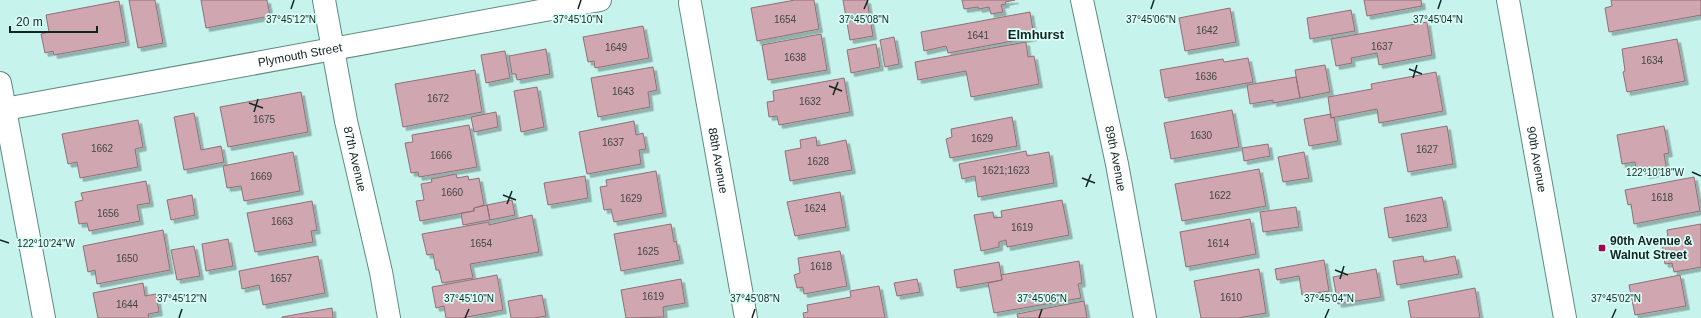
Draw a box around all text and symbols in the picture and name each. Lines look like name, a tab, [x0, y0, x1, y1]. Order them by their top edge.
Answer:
scale bar	[10, 8, 97, 34]
text: 37°45'12"N	[266, 14, 316, 25]
text: 37°45'10"N	[553, 14, 603, 25]
house number: 1654	[774, 14, 797, 25]
text: 37°45'08"N	[839, 14, 889, 25]
text: 37°45'06"N	[1126, 14, 1176, 25]
text: 37°45'04"N	[1413, 14, 1463, 25]
text: 20 m	[16, 15, 43, 29]
house number: 1642	[1196, 25, 1219, 36]
district label: Elmhurst	[1008, 27, 1065, 42]
house number: 1641	[967, 30, 990, 41]
street label: Plymouth Street	[257, 40, 344, 70]
house number: 1637	[1371, 41, 1394, 52]
house number: 1649	[605, 42, 628, 53]
house number: 1638	[784, 52, 807, 63]
house number: 1634	[1641, 55, 1664, 66]
house number: 1636	[1195, 71, 1218, 82]
house number: 1643	[612, 86, 635, 97]
house number: 1672	[427, 93, 450, 104]
house number: 1632	[799, 96, 822, 107]
house number: 1675	[253, 114, 276, 125]
street label: 89th Avenue	[1102, 124, 1129, 193]
street label: 87th Avenue	[340, 125, 369, 193]
street label: 90th Avenue	[1524, 125, 1549, 194]
street label: 88th Avenue	[705, 127, 731, 195]
house number: 1630	[1190, 130, 1213, 141]
house number: 1629	[971, 133, 994, 144]
house number: 1637	[602, 137, 625, 148]
house number: 1662	[91, 143, 114, 154]
house number: 1627	[1416, 144, 1439, 155]
house number: 1666	[430, 150, 453, 161]
house number: 1628	[807, 156, 830, 167]
house number: 1621;1623	[982, 165, 1030, 176]
text: 122°10'18"W	[1626, 167, 1684, 178]
house number: 1669	[250, 171, 273, 182]
house number: 1660	[441, 187, 464, 198]
house number: 1622	[1209, 190, 1232, 201]
house number: 1618	[1651, 192, 1674, 203]
house number: 1629	[620, 193, 643, 204]
house number: 1624	[804, 203, 827, 214]
house number: 1656	[97, 208, 120, 219]
house number: 1623	[1405, 213, 1428, 224]
house number: 1663	[271, 216, 294, 227]
house number: 1619	[1011, 222, 1034, 233]
place label: 90th Avenue & Walnut Street	[1610, 234, 1693, 262]
text: 122°10'24"W	[17, 238, 75, 249]
house number: 1654	[470, 238, 493, 249]
house number: 1614	[1207, 238, 1230, 249]
marker: 90th Avenue & Walnut Street	[1597, 243, 1607, 253]
house number: 1625	[637, 246, 660, 257]
house number: 1650	[116, 253, 139, 264]
house number: 1618	[810, 261, 833, 272]
house number: 1657	[270, 273, 293, 284]
house number: 1619	[642, 291, 665, 302]
house number: 1610	[1220, 292, 1243, 303]
text: 37°45'12"N	[157, 293, 207, 304]
text: 37°45'10"N	[444, 293, 494, 304]
text: 37°45'08"N	[730, 293, 780, 304]
text: 37°45'06"N	[1017, 293, 1067, 304]
text: 37°45'04"N	[1304, 293, 1354, 304]
text: 37°45'02"N	[1591, 293, 1641, 304]
house number: 1644	[116, 299, 139, 310]

